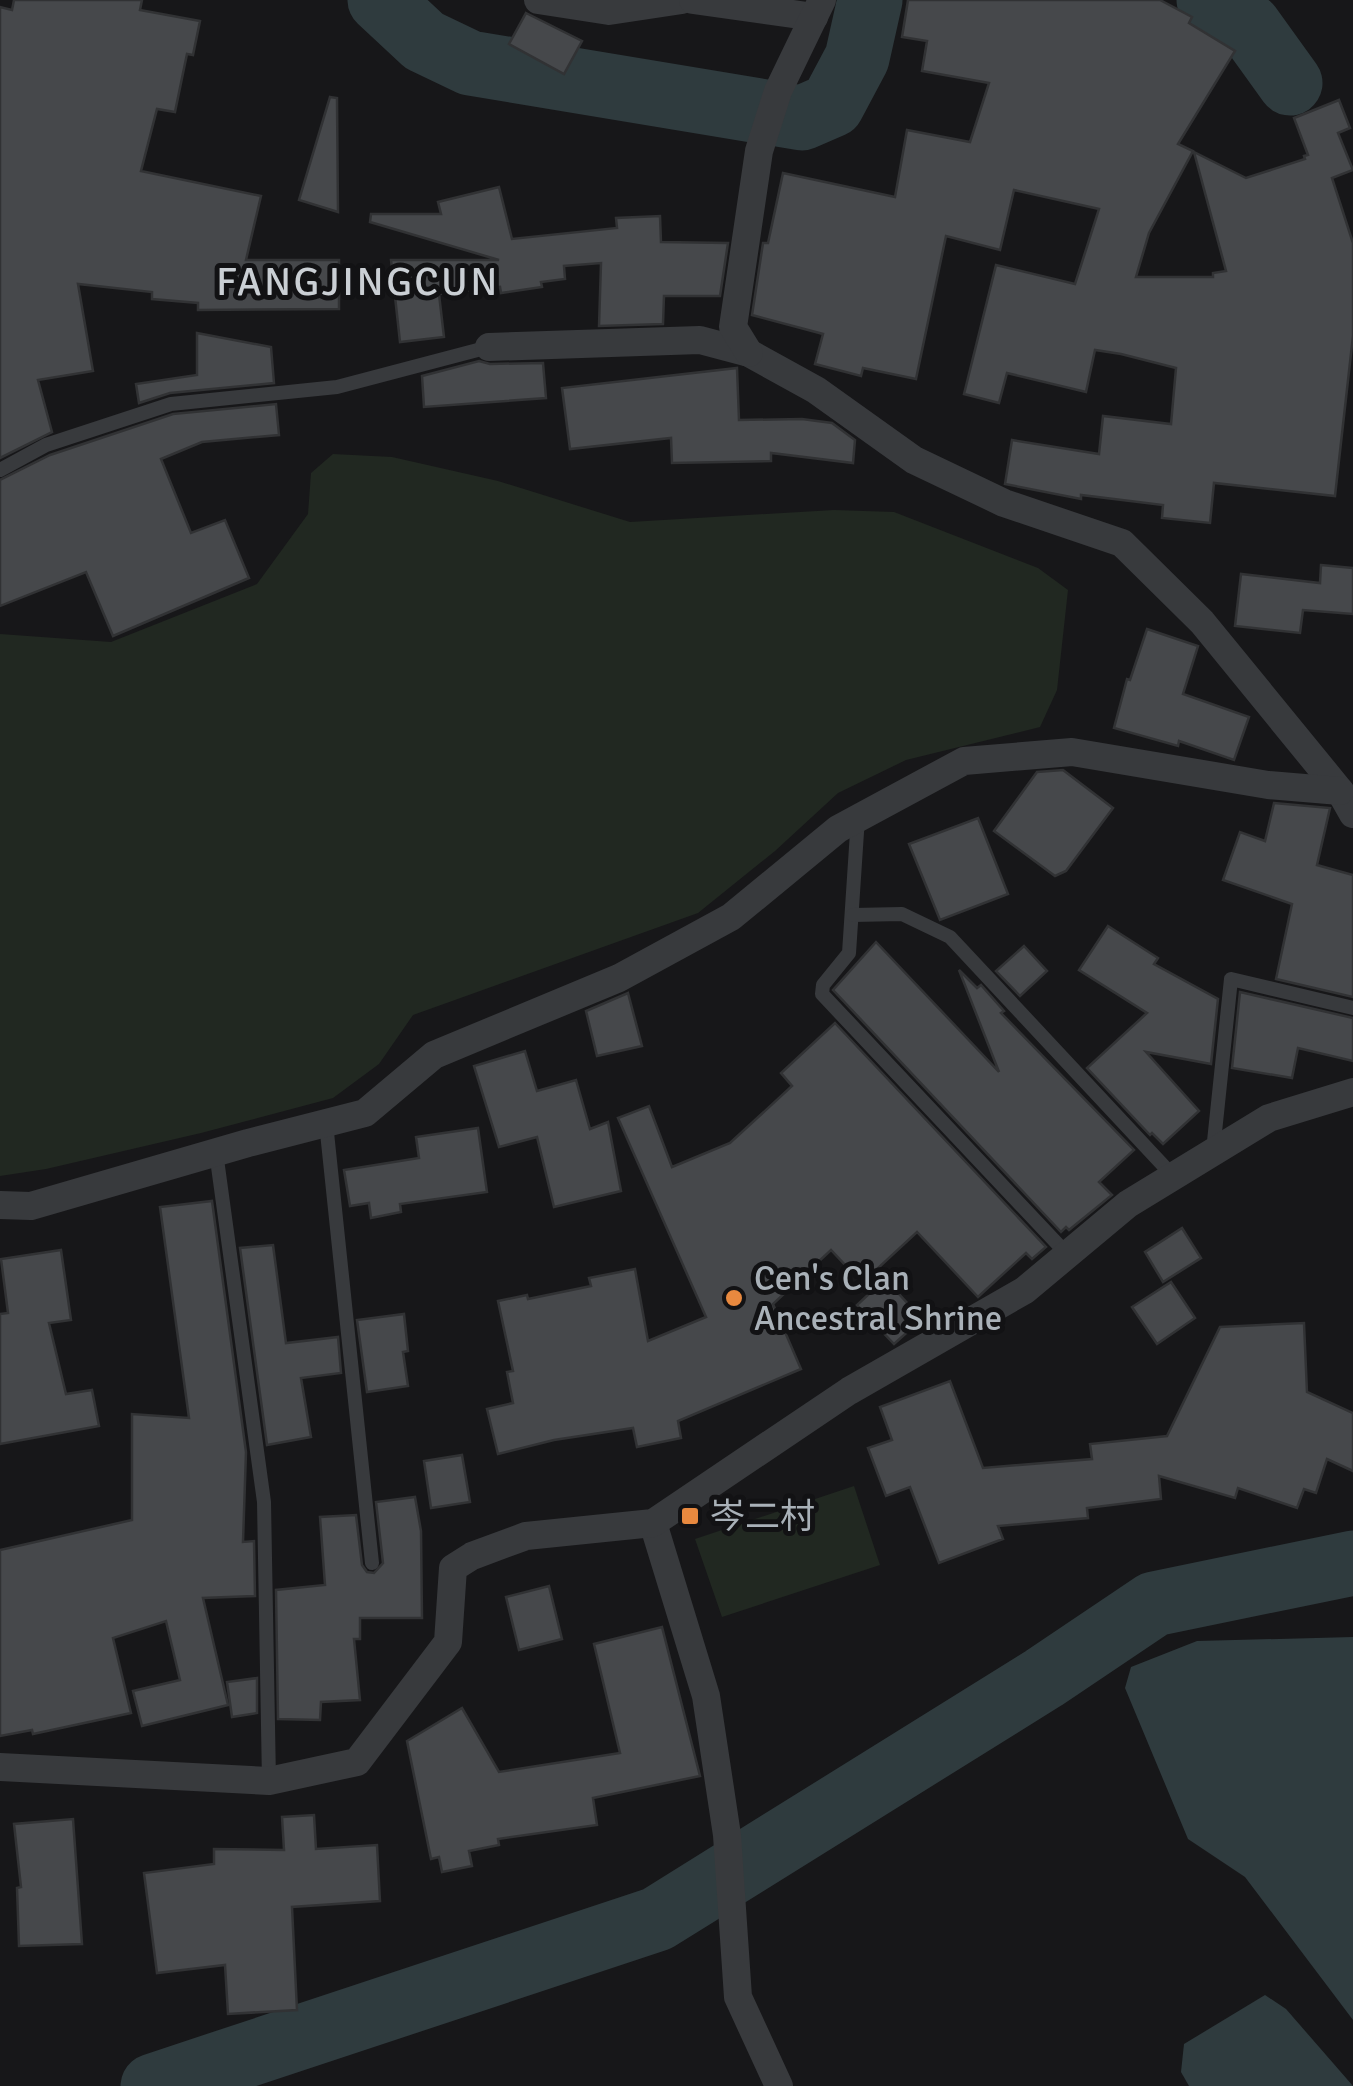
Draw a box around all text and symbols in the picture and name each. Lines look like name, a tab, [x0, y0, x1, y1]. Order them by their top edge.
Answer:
district label: FANGJINGCUN	[216, 257, 500, 307]
place label: Cen's Clan Ancestral Shrine	[754, 1257, 1002, 1340]
marker: Cen's Clan Ancestral Shrine	[723, 1287, 745, 1309]
place label: 岑二村	[710, 1495, 815, 1538]
marker: 岑二村	[679, 1505, 701, 1527]

